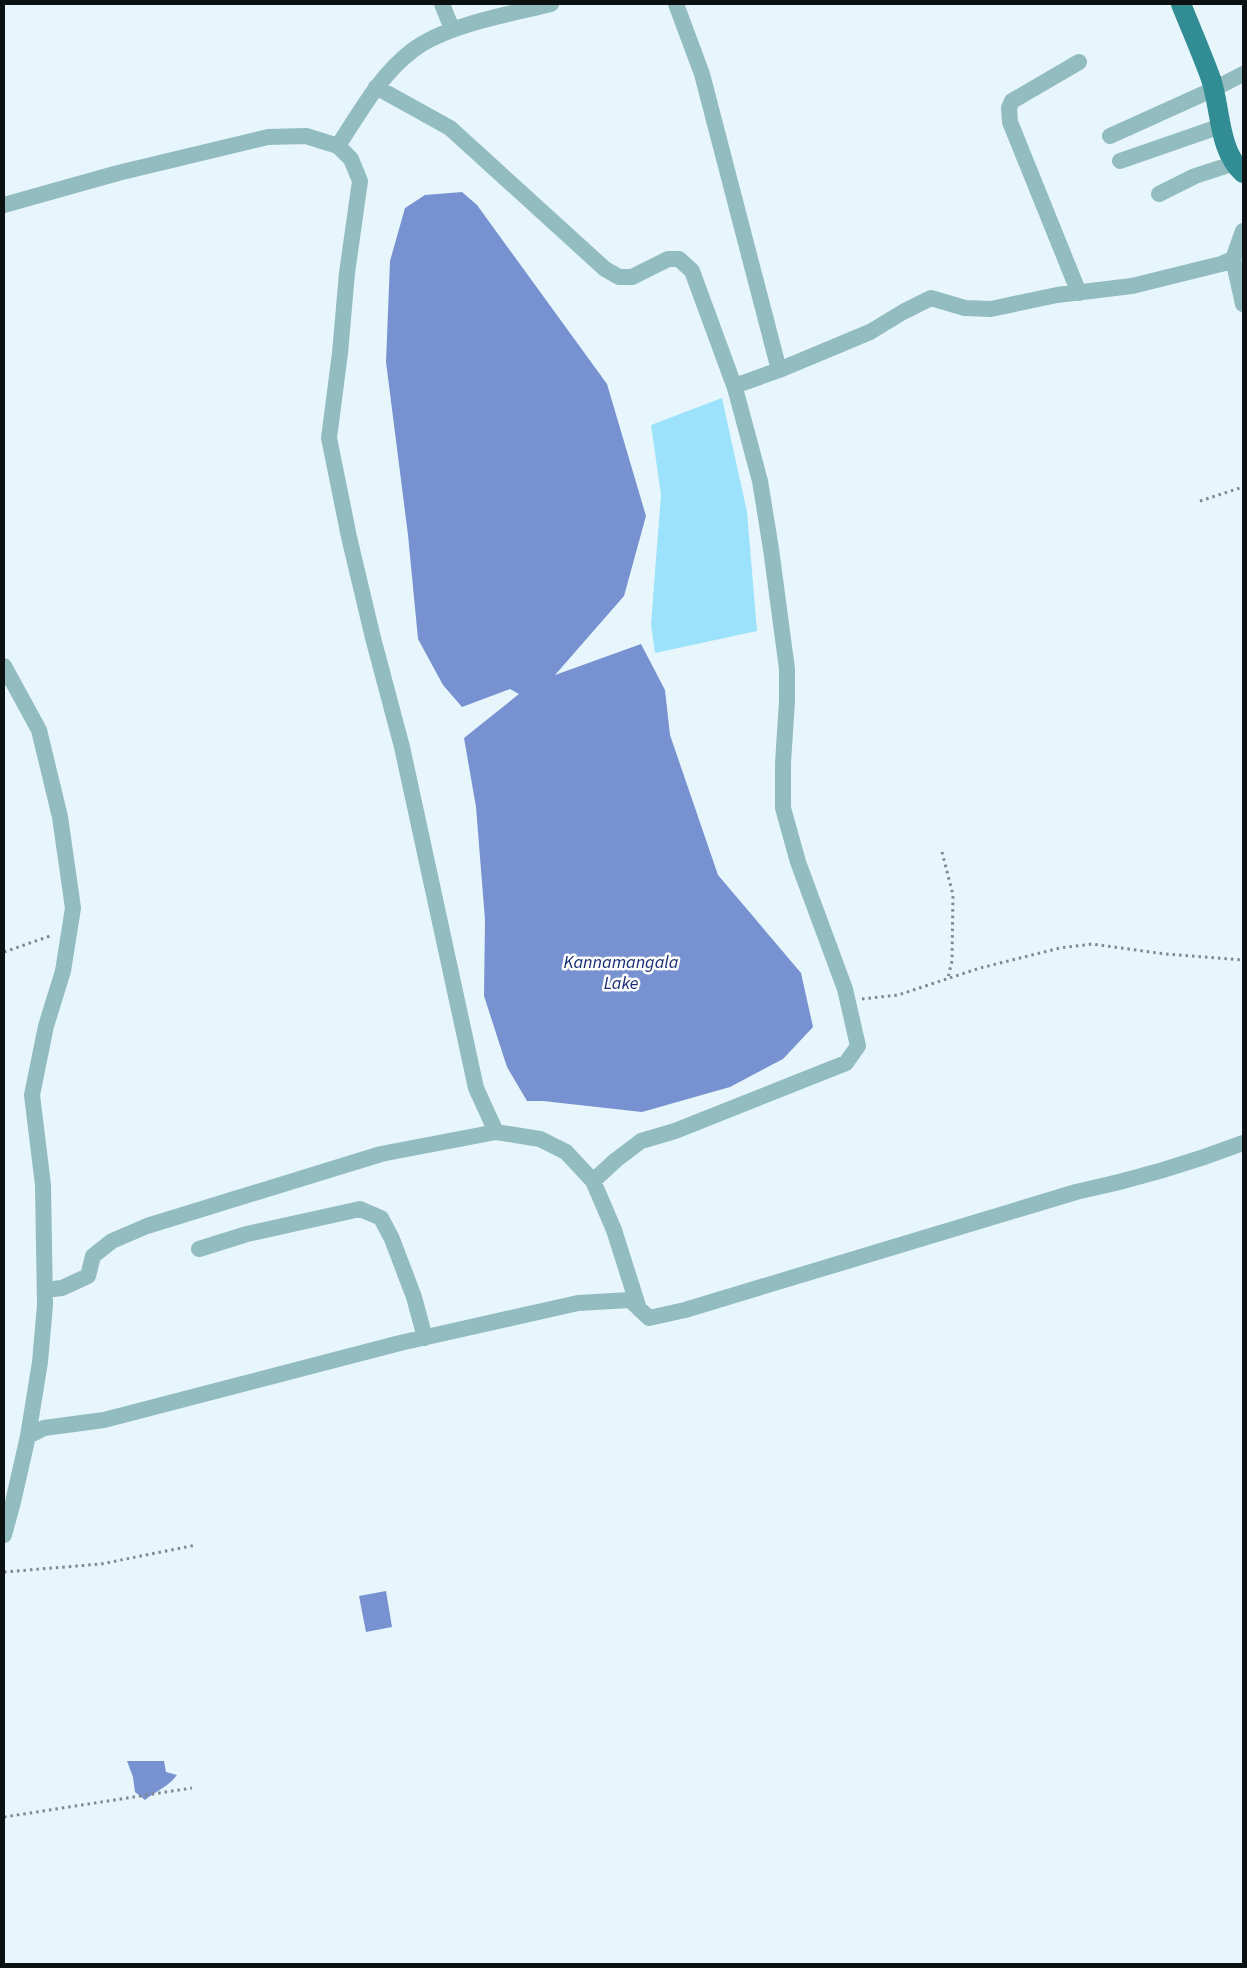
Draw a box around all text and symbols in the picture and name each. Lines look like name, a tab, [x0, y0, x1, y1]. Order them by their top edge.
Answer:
water label: Kannamangala Lake	[564, 950, 679, 996]

